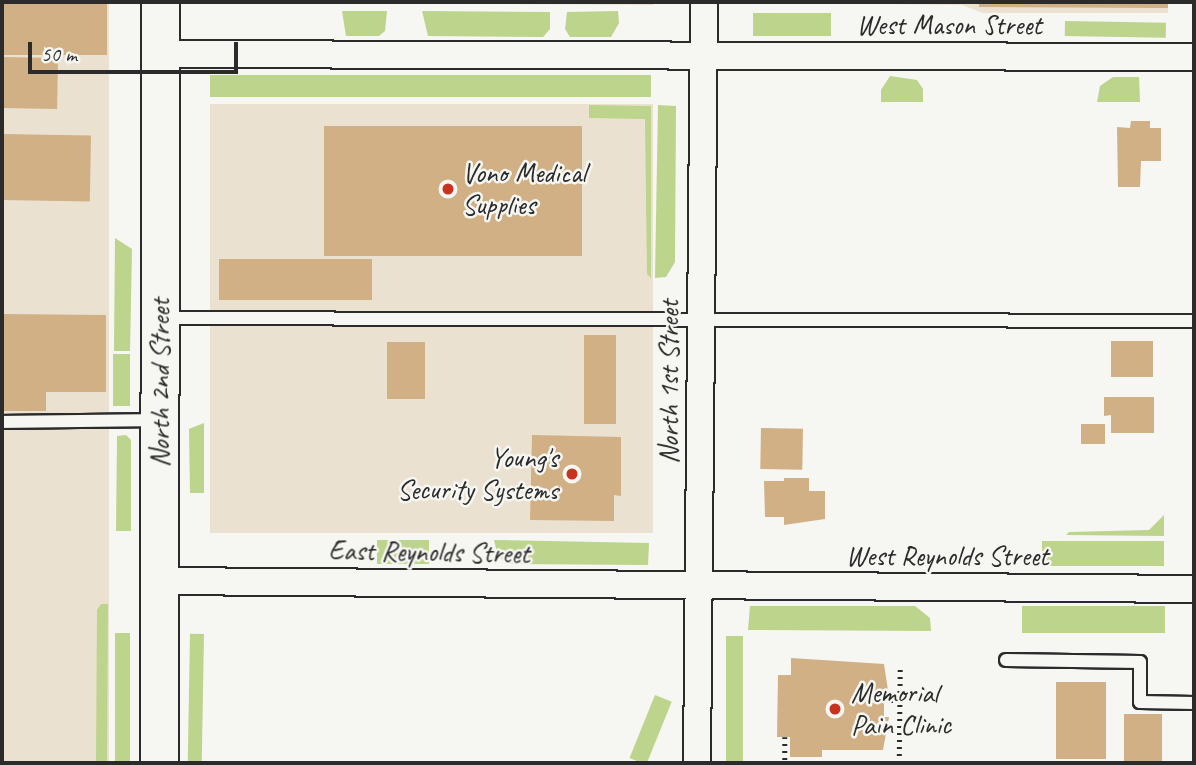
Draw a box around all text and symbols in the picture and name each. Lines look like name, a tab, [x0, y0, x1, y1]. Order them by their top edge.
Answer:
street label: West Mason Street	[855, 8, 1043, 42]
scale bar	[32, 28, 242, 72]
text: 50 m	[41, 41, 77, 67]
place label: Vono Medical Supplies	[462, 156, 586, 222]
marker: Vono Medical Supplies	[440, 181, 456, 197]
street label: North 2nd Street	[143, 298, 177, 468]
street label: North 1st Street	[652, 300, 686, 464]
place label: Young's Security Systems	[399, 441, 558, 507]
marker: Young's Security Systems	[564, 466, 580, 482]
street label: East Reynolds Street	[328, 533, 530, 571]
street label: West Reynolds Street	[845, 539, 1049, 573]
place label: Memorial Pain Clinic	[851, 676, 951, 742]
marker: Memorial Pain Clinic	[825, 699, 845, 719]

